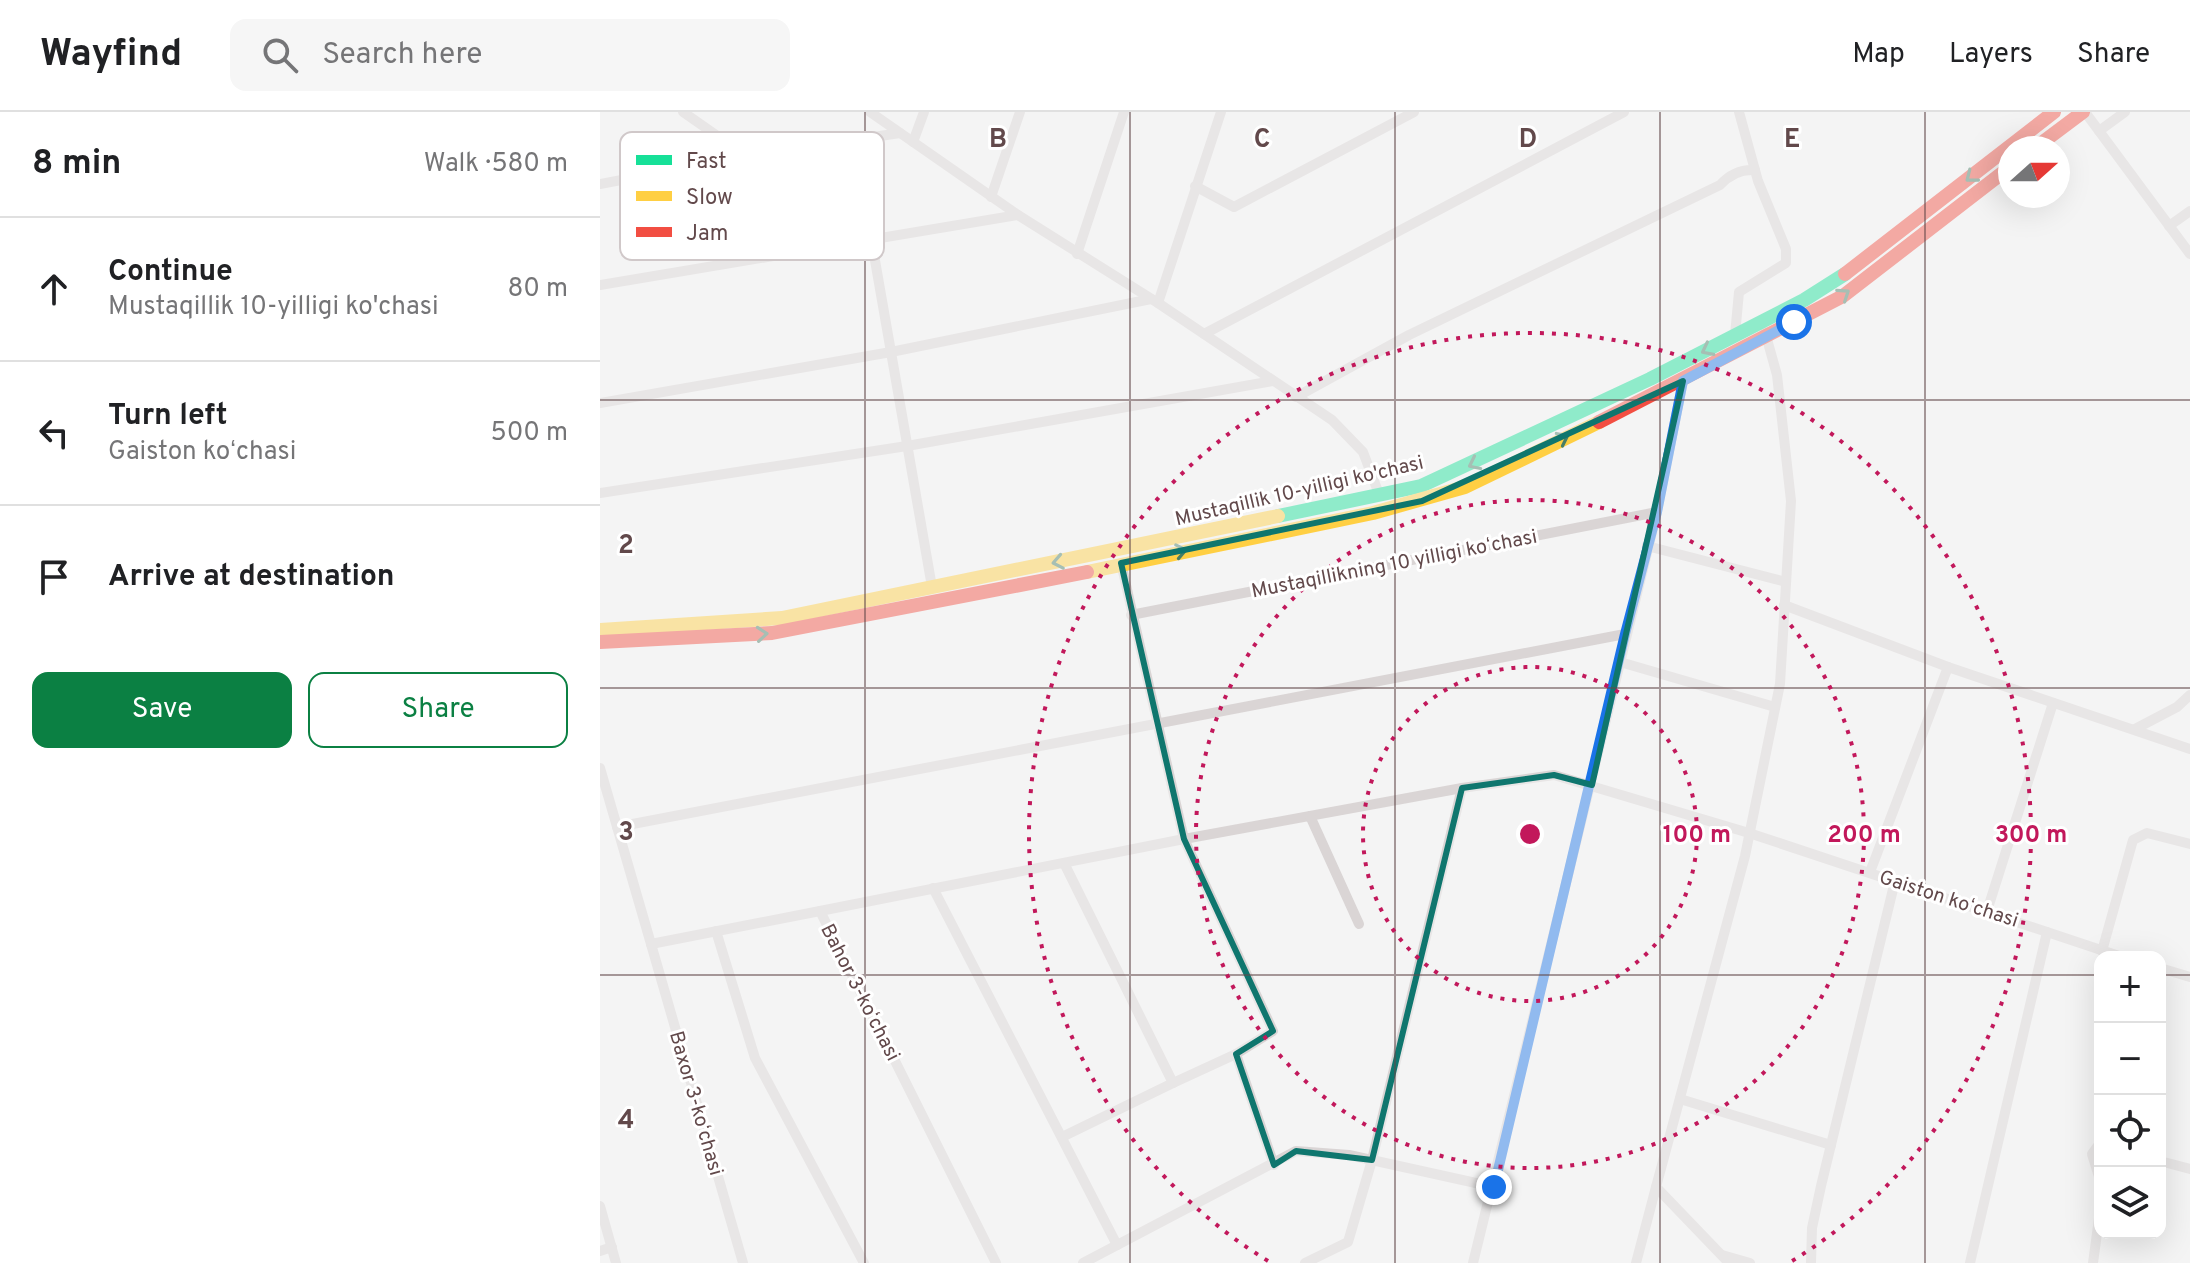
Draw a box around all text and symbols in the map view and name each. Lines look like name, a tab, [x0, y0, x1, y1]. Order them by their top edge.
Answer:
search box	[230, 19, 790, 91]
text: Wayfind	[40, 31, 182, 80]
icon: search	[258, 33, 302, 77]
text: Search here	[322, 37, 482, 74]
text: Map	[1852, 37, 1905, 73]
text: Layers	[1949, 37, 2033, 73]
text: Share	[2077, 37, 2150, 73]
text: B	[989, 124, 1007, 157]
text: C	[1254, 124, 1270, 157]
text: D	[1519, 124, 1537, 157]
text: E	[1784, 124, 1800, 157]
legend	[620, 132, 884, 260]
north arrow	[1998, 136, 2070, 208]
text: 8 min	[32, 143, 121, 186]
text: Walk · 580 m	[424, 148, 568, 181]
text: Fast	[686, 149, 727, 176]
one-way arrow	[1966, 167, 1980, 182]
text: Slow	[686, 185, 733, 212]
text: Jam	[686, 221, 729, 248]
text: Continue	[108, 254, 233, 291]
icon: ahead	[32, 267, 76, 311]
text: 80 m	[508, 273, 568, 306]
one-way arrow	[1835, 289, 1849, 304]
text: Mustaqillik 10-yilligi ko'chasi	[108, 291, 439, 324]
route start	[1776, 304, 1812, 340]
one-way arrow	[1701, 340, 1716, 355]
text: Turn left	[108, 398, 228, 435]
icon: left	[32, 411, 76, 455]
text: 500 m	[491, 417, 568, 450]
one-way arrow	[1554, 432, 1569, 448]
text: Gaiston koʻchasi	[108, 436, 296, 469]
street label: Mustaqillik 10-yilligi ko'chasi	[1173, 451, 1426, 533]
one-way arrow	[1467, 454, 1482, 469]
street label: Mustaqillikning 10 yilligi koʻchasi	[1249, 524, 1539, 605]
text: 2	[618, 530, 634, 563]
one-way arrow	[1175, 543, 1188, 560]
one-way arrow	[1052, 553, 1065, 570]
icon: arrive	[32, 555, 76, 599]
text: Arrive at destination	[108, 559, 394, 596]
one-way arrow	[756, 625, 769, 642]
button: Save	[32, 672, 292, 748]
button: Share	[308, 672, 568, 748]
text: 3	[618, 817, 634, 850]
centre of rings	[1516, 820, 1544, 848]
text: 100 m	[1663, 821, 1731, 851]
text: 200 m	[1827, 821, 1901, 851]
text: 300 m	[1995, 821, 2067, 851]
street label: Gaiston koʻchasi	[1875, 865, 2021, 935]
street label: Bahor 3-koʻchasi	[813, 920, 905, 1066]
map controls	[2094, 951, 2166, 1239]
button: +	[2094, 951, 2166, 1023]
button: −	[2094, 1023, 2166, 1095]
street label: Baxor 3-koʻchasi	[662, 1028, 728, 1179]
button: locate	[2094, 1095, 2166, 1167]
text: 4	[618, 1105, 634, 1138]
button: layers	[2094, 1167, 2166, 1239]
route end	[1476, 1169, 1512, 1205]

